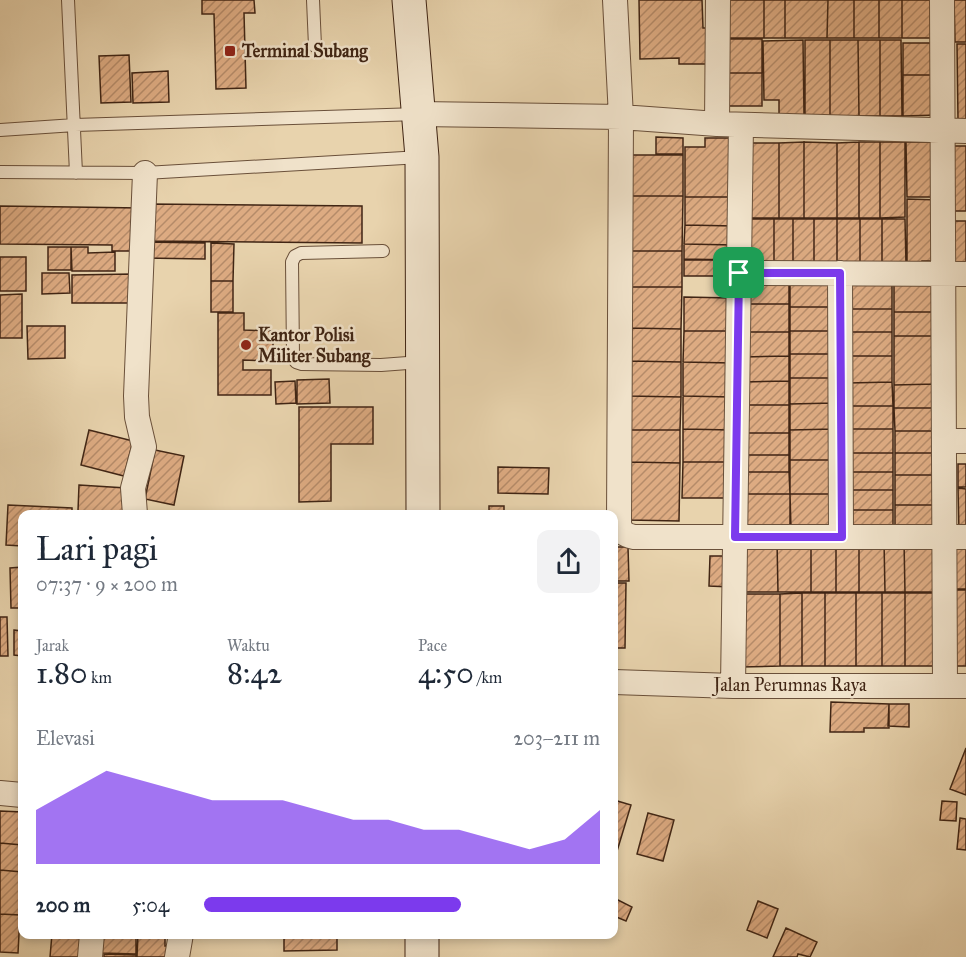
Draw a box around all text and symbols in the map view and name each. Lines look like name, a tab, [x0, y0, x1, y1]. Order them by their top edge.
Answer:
place label: Terminal Subang	[241, 40, 368, 63]
marker: Terminal Subang	[223, 44, 237, 58]
pin	[713, 247, 764, 298]
icon: arrive	[722, 256, 755, 289]
place label: Kantor Polisi Militer Subang	[258, 324, 371, 368]
marker: Kantor Polisi Militer Subang	[239, 338, 253, 352]
text: Lari pagi	[36, 529, 158, 569]
button: share	[537, 530, 600, 593]
text: 07:37 · 9 × 200 m	[36, 572, 178, 596]
text: Jarak	[36, 636, 69, 655]
text: Waktu	[227, 636, 270, 655]
text: Pace	[418, 636, 447, 655]
text: 1.80	[36, 655, 88, 691]
text: 8:42	[227, 655, 282, 691]
text: 4:50	[418, 655, 474, 691]
text: km	[88, 668, 112, 687]
text: /km	[474, 668, 502, 687]
street label: Jalan Perumnas Raya	[711, 674, 867, 697]
text: Elevasi	[36, 726, 95, 750]
text: 203–211 m	[513, 726, 600, 750]
text: 200 m	[36, 893, 90, 917]
text: 5:04	[132, 893, 169, 917]

